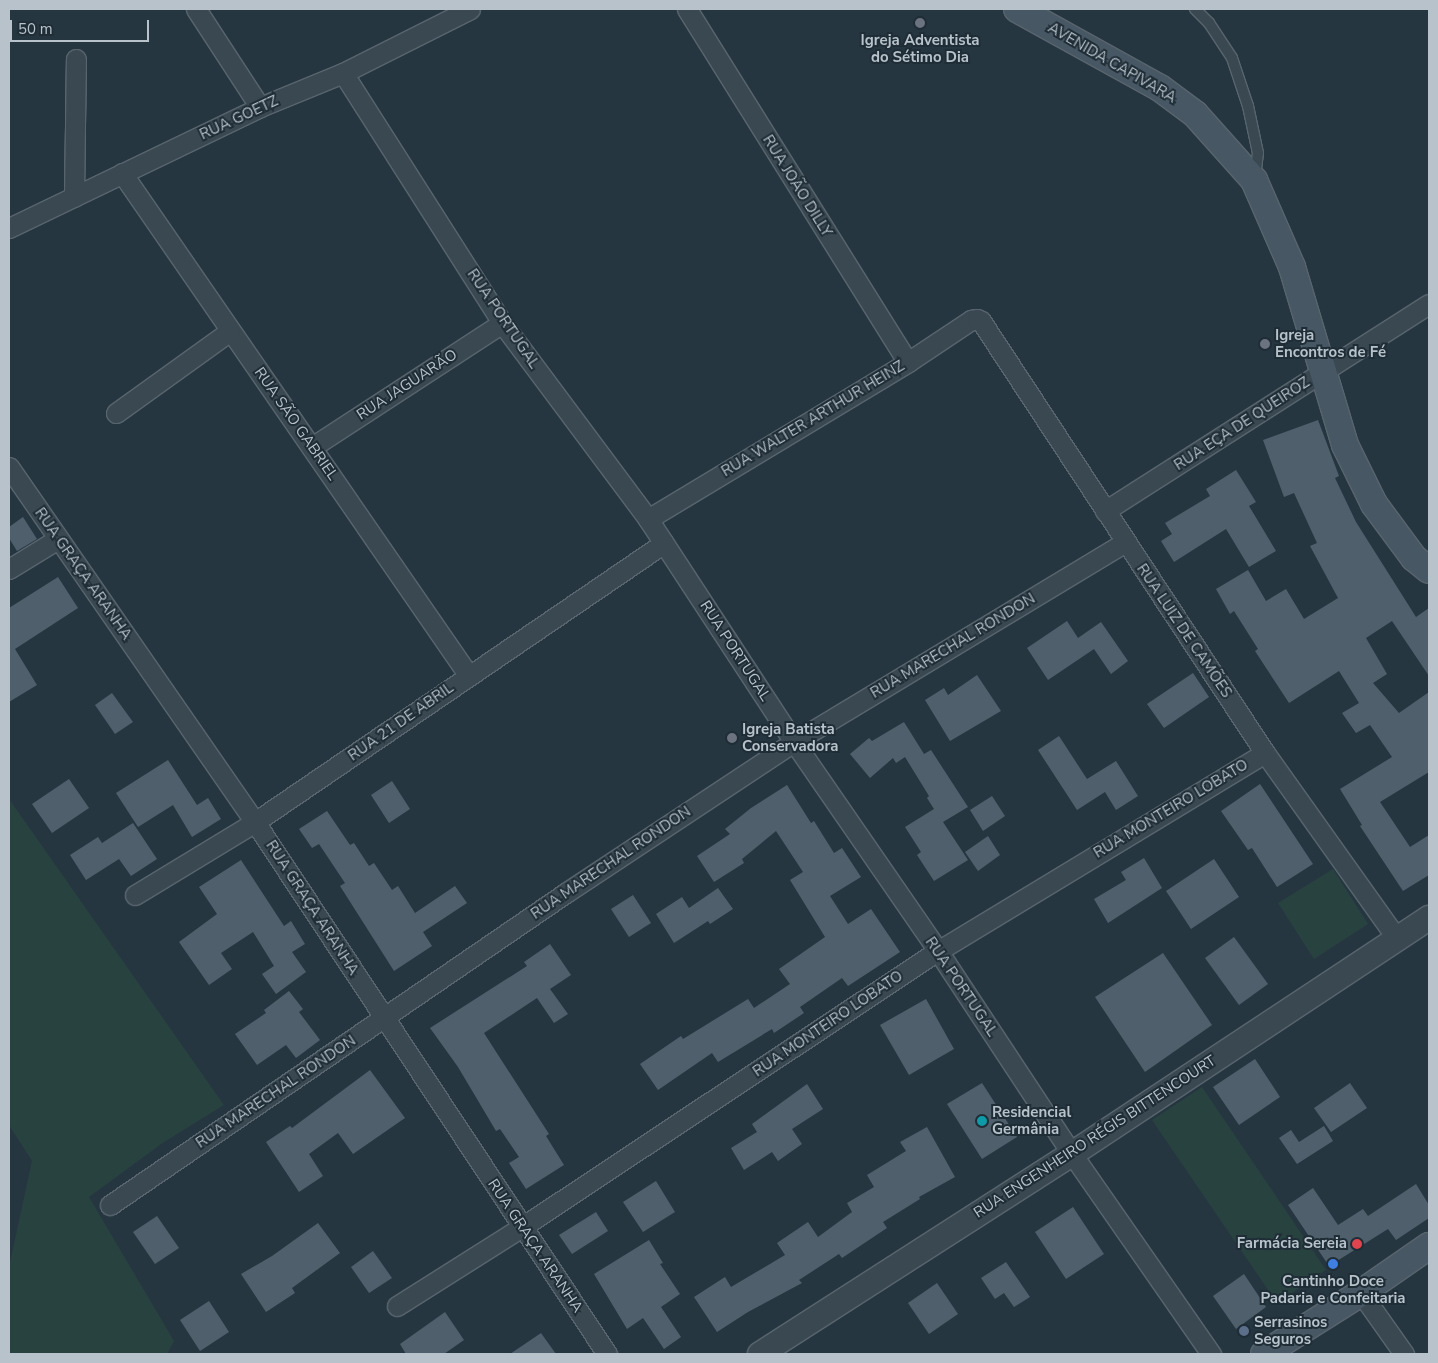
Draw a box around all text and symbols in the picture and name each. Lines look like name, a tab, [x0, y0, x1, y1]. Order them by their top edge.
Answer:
scale bar	[12, 10, 151, 42]
marker: Igreja Adventista do Sétimo Dia	[914, 17, 926, 29]
text: 50 m	[18, 19, 53, 39]
street label: AVENIDA CAPIVARA	[1045, 19, 1179, 107]
place label: Igreja Adventista do Sétimo Dia	[861, 31, 979, 66]
street label: RUA GOETZ	[197, 92, 281, 144]
street label: RUA JOÃO DILLY	[759, 132, 835, 240]
street label: RUA PORTUGAL	[463, 266, 543, 372]
place label: Igreja Encontros de Fé	[1275, 326, 1386, 361]
marker: Igreja Encontros de Fé	[1259, 338, 1271, 350]
street label: RUA JAGUARÃO	[353, 346, 461, 424]
street label: RUA WALTER ARTHUR HEINZ	[718, 357, 908, 481]
street label: RUA SÃO GABRIEL	[250, 364, 342, 484]
street label: RUA EÇA DE QUEIROZ	[1171, 373, 1313, 475]
street label: RUA GRAÇA ARANHA	[31, 505, 135, 643]
street label: RUA LUIZ DE CAMÕES	[1132, 561, 1236, 701]
street label: RUA MARECHAL RONDON	[867, 590, 1039, 702]
street label: RUA PORTUGAL	[696, 597, 774, 705]
street label: RUA 21 DE ABRIL	[345, 679, 457, 765]
place label: Igreja Batista Conservadora	[742, 720, 838, 755]
marker: Igreja Batista Conservadora	[726, 732, 738, 744]
street label: RUA MONTEIRO LOBATO	[1091, 756, 1251, 862]
street label: RUA MARECHAL RONDON	[528, 803, 694, 923]
street label: RUA GRAÇA ARANHA	[262, 837, 362, 979]
street label: RUA PORTUGAL	[921, 934, 1001, 1040]
street label: RUA MONTEIRO LOBATO	[750, 967, 906, 1081]
street label: RUA MARECHAL RONDON	[193, 1032, 359, 1152]
street label: RUA ENGENHEIRO RÉGIS BITTENCOURT	[971, 1052, 1219, 1222]
place label: Residencial Germânia	[992, 1103, 1071, 1138]
marker: Residencial Germânia	[976, 1115, 988, 1127]
street label: RUA GRAÇA ARANHA	[484, 1176, 586, 1316]
place label: Farmácia Sereia	[1237, 1235, 1347, 1253]
marker: Farmácia Sereia	[1351, 1238, 1363, 1250]
marker: Cantinho Doce Padaria e Confeitaria	[1327, 1258, 1339, 1270]
place label: Cantinho Doce Padaria e Confeitaria	[1260, 1272, 1406, 1307]
place label: Serrasinos Seguros	[1254, 1313, 1327, 1348]
marker: Serrasinos Seguros	[1238, 1325, 1250, 1337]

